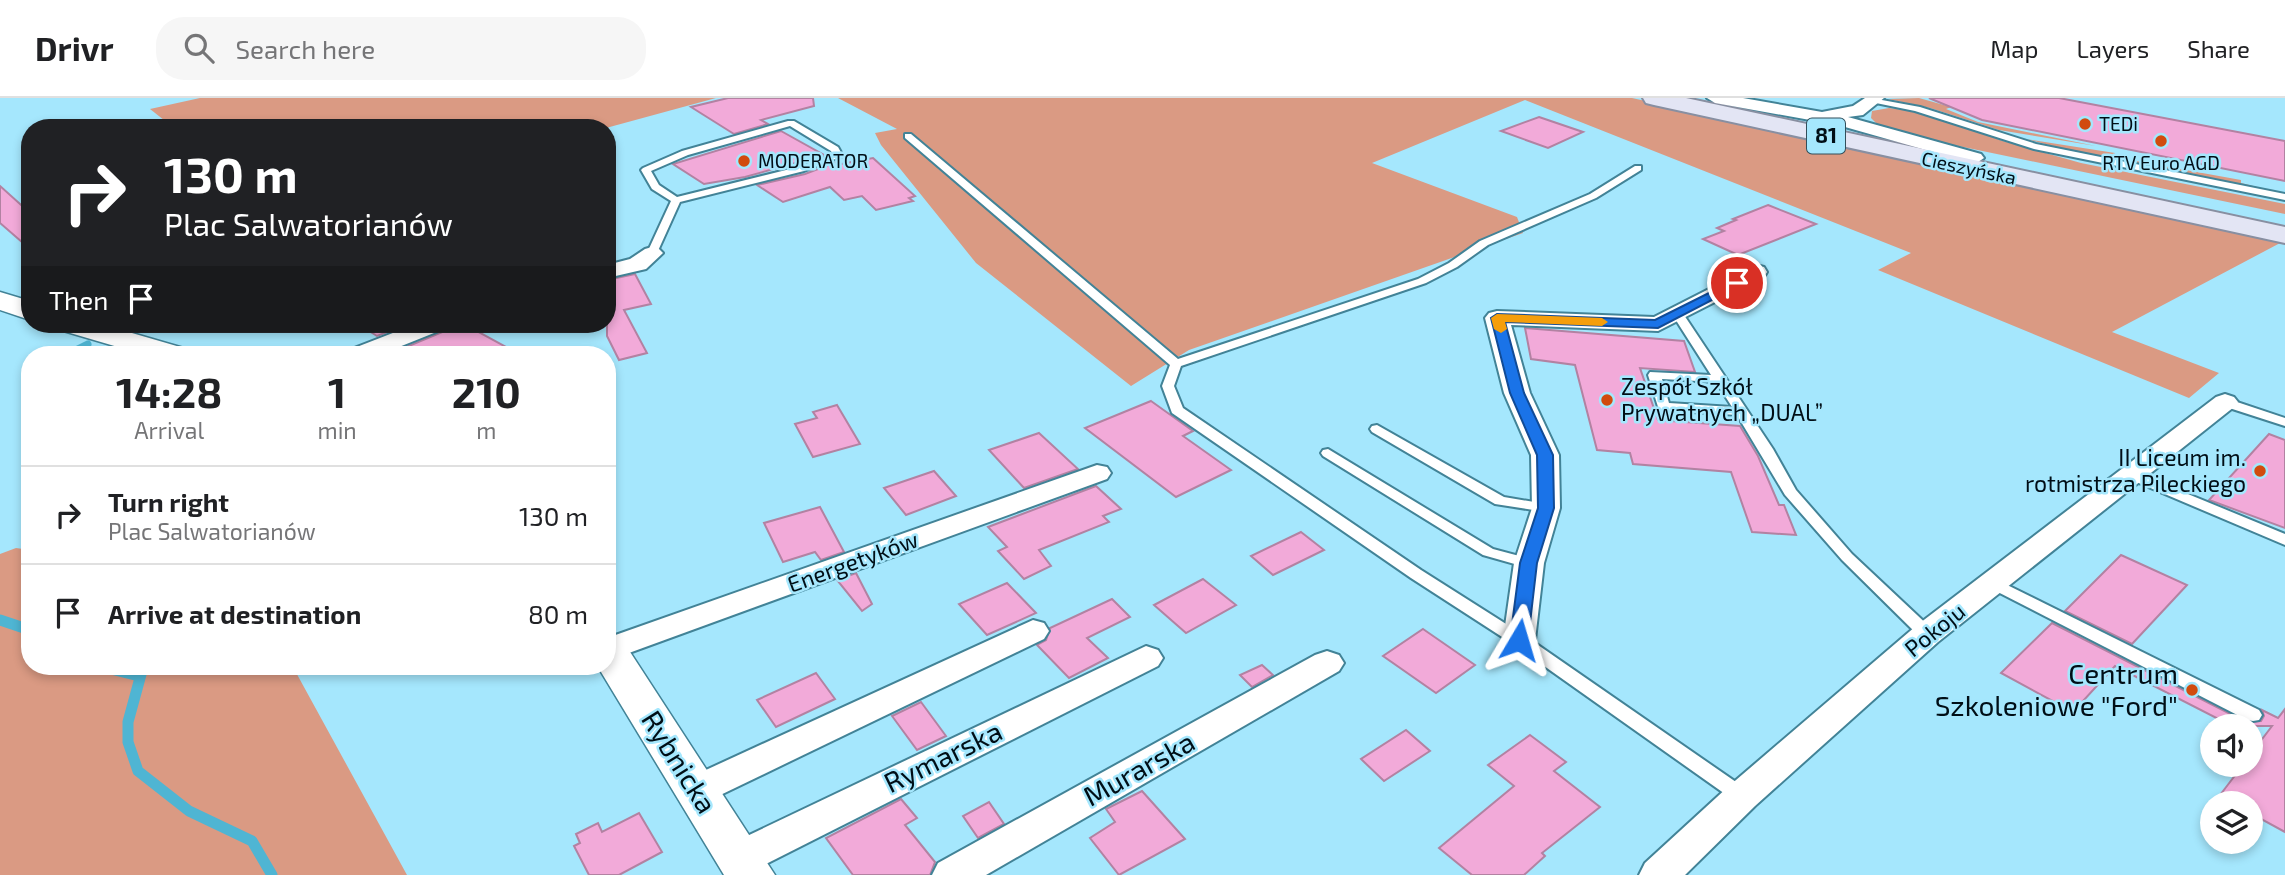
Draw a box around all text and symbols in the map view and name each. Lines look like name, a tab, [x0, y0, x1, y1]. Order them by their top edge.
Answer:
search box	[156, 17, 646, 80]
text: Drivr	[35, 28, 114, 68]
icon: search	[180, 29, 218, 67]
text: Search here	[236, 33, 375, 64]
text: Map	[1990, 34, 2038, 63]
text: Layers	[2076, 34, 2149, 63]
text: Share	[2187, 34, 2250, 63]
place label: TEDi	[2099, 112, 2138, 135]
marker: TEDi	[2077, 116, 2093, 132]
road number: 81	[1807, 118, 1845, 154]
marker: RTV Euro AGD	[2153, 133, 2169, 149]
text: 130 m	[164, 144, 298, 203]
street label: Cieszyńska	[1920, 146, 2018, 189]
icon: right	[49, 147, 140, 238]
place label: MODERATOR	[758, 149, 868, 172]
place label: RTV Euro AGD	[2102, 151, 2220, 174]
marker: MODERATOR	[736, 153, 752, 169]
text: Plac Salwatorianów	[164, 204, 453, 242]
pin	[1707, 253, 1767, 313]
icon: arrive	[1718, 264, 1756, 302]
icon: arrive	[122, 280, 160, 318]
text: Then	[49, 284, 108, 315]
text: 14:28	[116, 366, 222, 416]
text: 1	[328, 366, 346, 416]
text: 210	[452, 366, 521, 416]
place label: Zespół Szkół Prywatnych „DUAL”	[1621, 372, 1823, 426]
marker: Zespół Szkół Prywatnych „DUAL”	[1599, 392, 1615, 408]
text: Arrival	[134, 416, 204, 444]
text: min	[317, 416, 357, 444]
text: m	[476, 416, 496, 444]
place label: II Liceum im. rotmistrza Pileckiego	[2025, 443, 2246, 497]
marker: II Liceum im. rotmistrza Pileckiego	[2252, 463, 2268, 479]
text: Turn right	[108, 486, 229, 517]
icon: right	[49, 496, 87, 534]
text: 130 m	[519, 500, 588, 531]
text: Plac Salwatorianów	[108, 517, 316, 545]
street label: Energetyków	[783, 524, 922, 598]
icon: arrive	[49, 594, 87, 632]
street label: Pokoju	[1898, 596, 1970, 662]
text: Arrive at destination	[108, 598, 361, 629]
text: 80 m	[528, 598, 588, 629]
position arrow	[1482, 603, 1556, 677]
place label: Centrum Szkoleniowe "Ford"	[1935, 656, 2178, 722]
marker: Centrum Szkoleniowe "Ford"	[2184, 682, 2200, 698]
street label: Rybnicka	[635, 704, 725, 819]
street label: Rymarska	[878, 713, 1007, 799]
map controls	[2200, 714, 2263, 854]
button: sound	[2200, 714, 2263, 777]
street label: Murarska	[1077, 724, 1200, 813]
button: layers	[2200, 791, 2263, 854]

